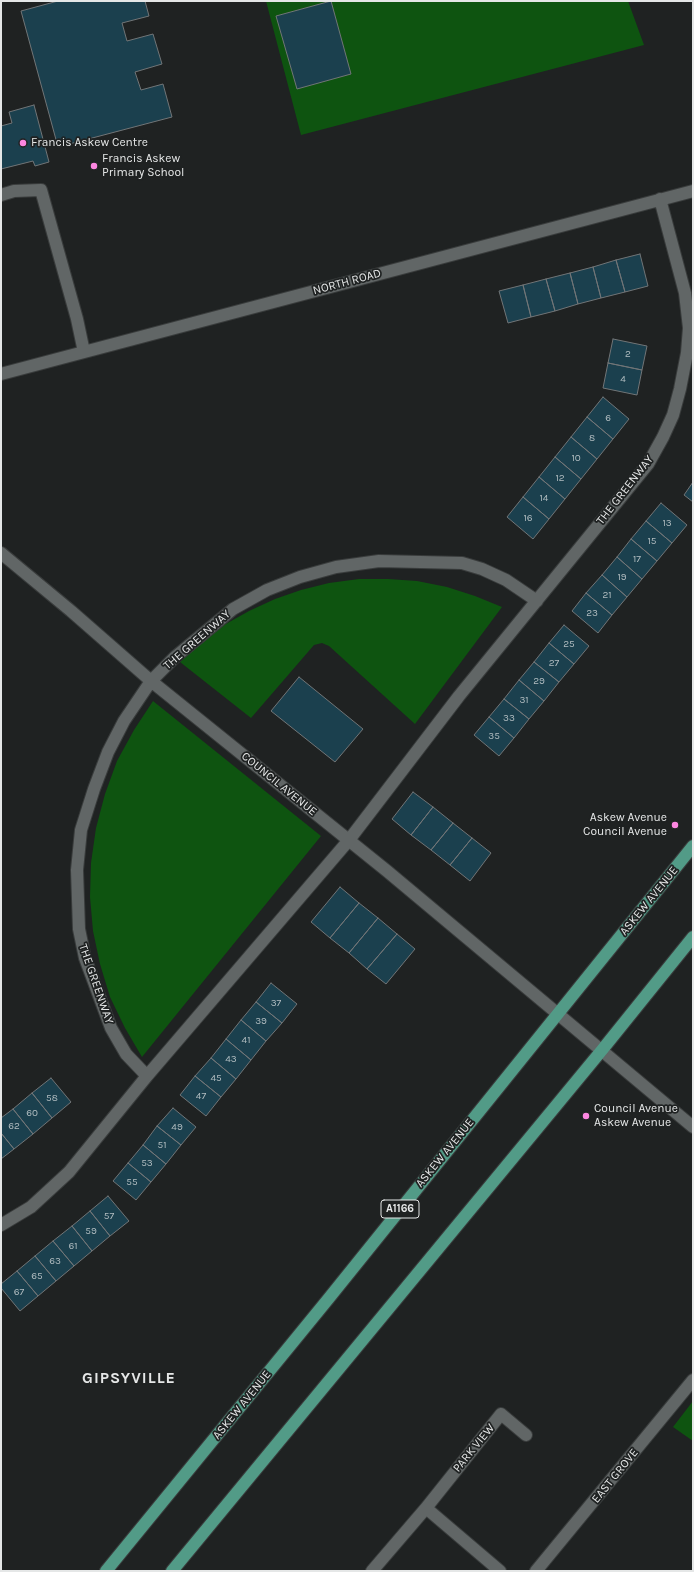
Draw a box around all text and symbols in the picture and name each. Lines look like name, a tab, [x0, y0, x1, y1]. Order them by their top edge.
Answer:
place label: Francis Askew Centre	[31, 136, 148, 150]
marker: Francis Askew Centre	[18, 138, 28, 148]
place label: Francis Askew Primary School	[102, 152, 184, 180]
marker: Francis Askew Primary School	[89, 161, 99, 171]
street label: NORTH ROAD	[311, 266, 383, 298]
house number: 2	[625, 348, 631, 360]
house number: 4	[620, 373, 626, 385]
house number: 6	[605, 412, 611, 424]
house number: 8	[589, 432, 595, 444]
house number: 10	[571, 452, 581, 464]
street label: THE GREENWAY	[593, 453, 657, 527]
house number: 12	[555, 472, 565, 484]
house number: 14	[540, 492, 548, 504]
house number: 16	[523, 512, 533, 524]
house number: 13	[662, 517, 672, 529]
house number: 15	[648, 535, 656, 547]
house number: 17	[633, 553, 641, 565]
house number: 19	[617, 571, 627, 583]
house number: 21	[602, 589, 612, 601]
street label: THE GREENWAY	[161, 607, 233, 673]
house number: 23	[586, 607, 598, 619]
house number: 25	[563, 638, 575, 650]
house number: 27	[549, 657, 559, 669]
house number: 29	[533, 675, 545, 687]
house number: 31	[519, 694, 529, 706]
house number: 33	[503, 712, 515, 724]
house number: 35	[488, 730, 500, 742]
street label: COUNCIL AVENUE	[238, 749, 320, 819]
place label: Askew Avenue Council Avenue	[583, 811, 667, 839]
marker: Askew Avenue Council Avenue	[670, 820, 680, 830]
street label: ASKEW AVENUE	[617, 864, 681, 938]
street label: THE GREENWAY	[76, 942, 116, 1026]
house number: 37	[271, 997, 281, 1009]
house number: 39	[255, 1015, 267, 1027]
house number: 41	[242, 1034, 250, 1046]
house number: 43	[225, 1053, 237, 1065]
house number: 45	[210, 1072, 222, 1084]
house number: 47	[196, 1090, 206, 1102]
house number: 58	[46, 1092, 58, 1104]
place label: Council Avenue Askew Avenue	[594, 1102, 678, 1130]
house number: 60	[26, 1107, 38, 1119]
marker: Council Avenue Askew Avenue	[581, 1111, 591, 1121]
street label: ASKEW AVENUE	[413, 1116, 477, 1190]
house number: 62	[8, 1120, 20, 1132]
house number: 49	[171, 1121, 183, 1133]
house number: 51	[158, 1139, 166, 1151]
house number: 53	[141, 1157, 153, 1169]
house number: 55	[126, 1176, 138, 1188]
road number: A1166	[381, 1200, 419, 1218]
house number: 57	[104, 1210, 114, 1222]
house number: 59	[85, 1225, 97, 1237]
house number: 61	[68, 1240, 78, 1252]
house number: 63	[49, 1255, 61, 1267]
house number: 65	[31, 1270, 43, 1282]
house number: 67	[14, 1286, 24, 1298]
district label: GIPSYVILLE	[82, 1368, 176, 1388]
street label: ASKEW AVENUE	[210, 1368, 274, 1442]
street label: PARK VIEW	[450, 1421, 498, 1475]
street label: EAST GROVE	[589, 1446, 641, 1506]

